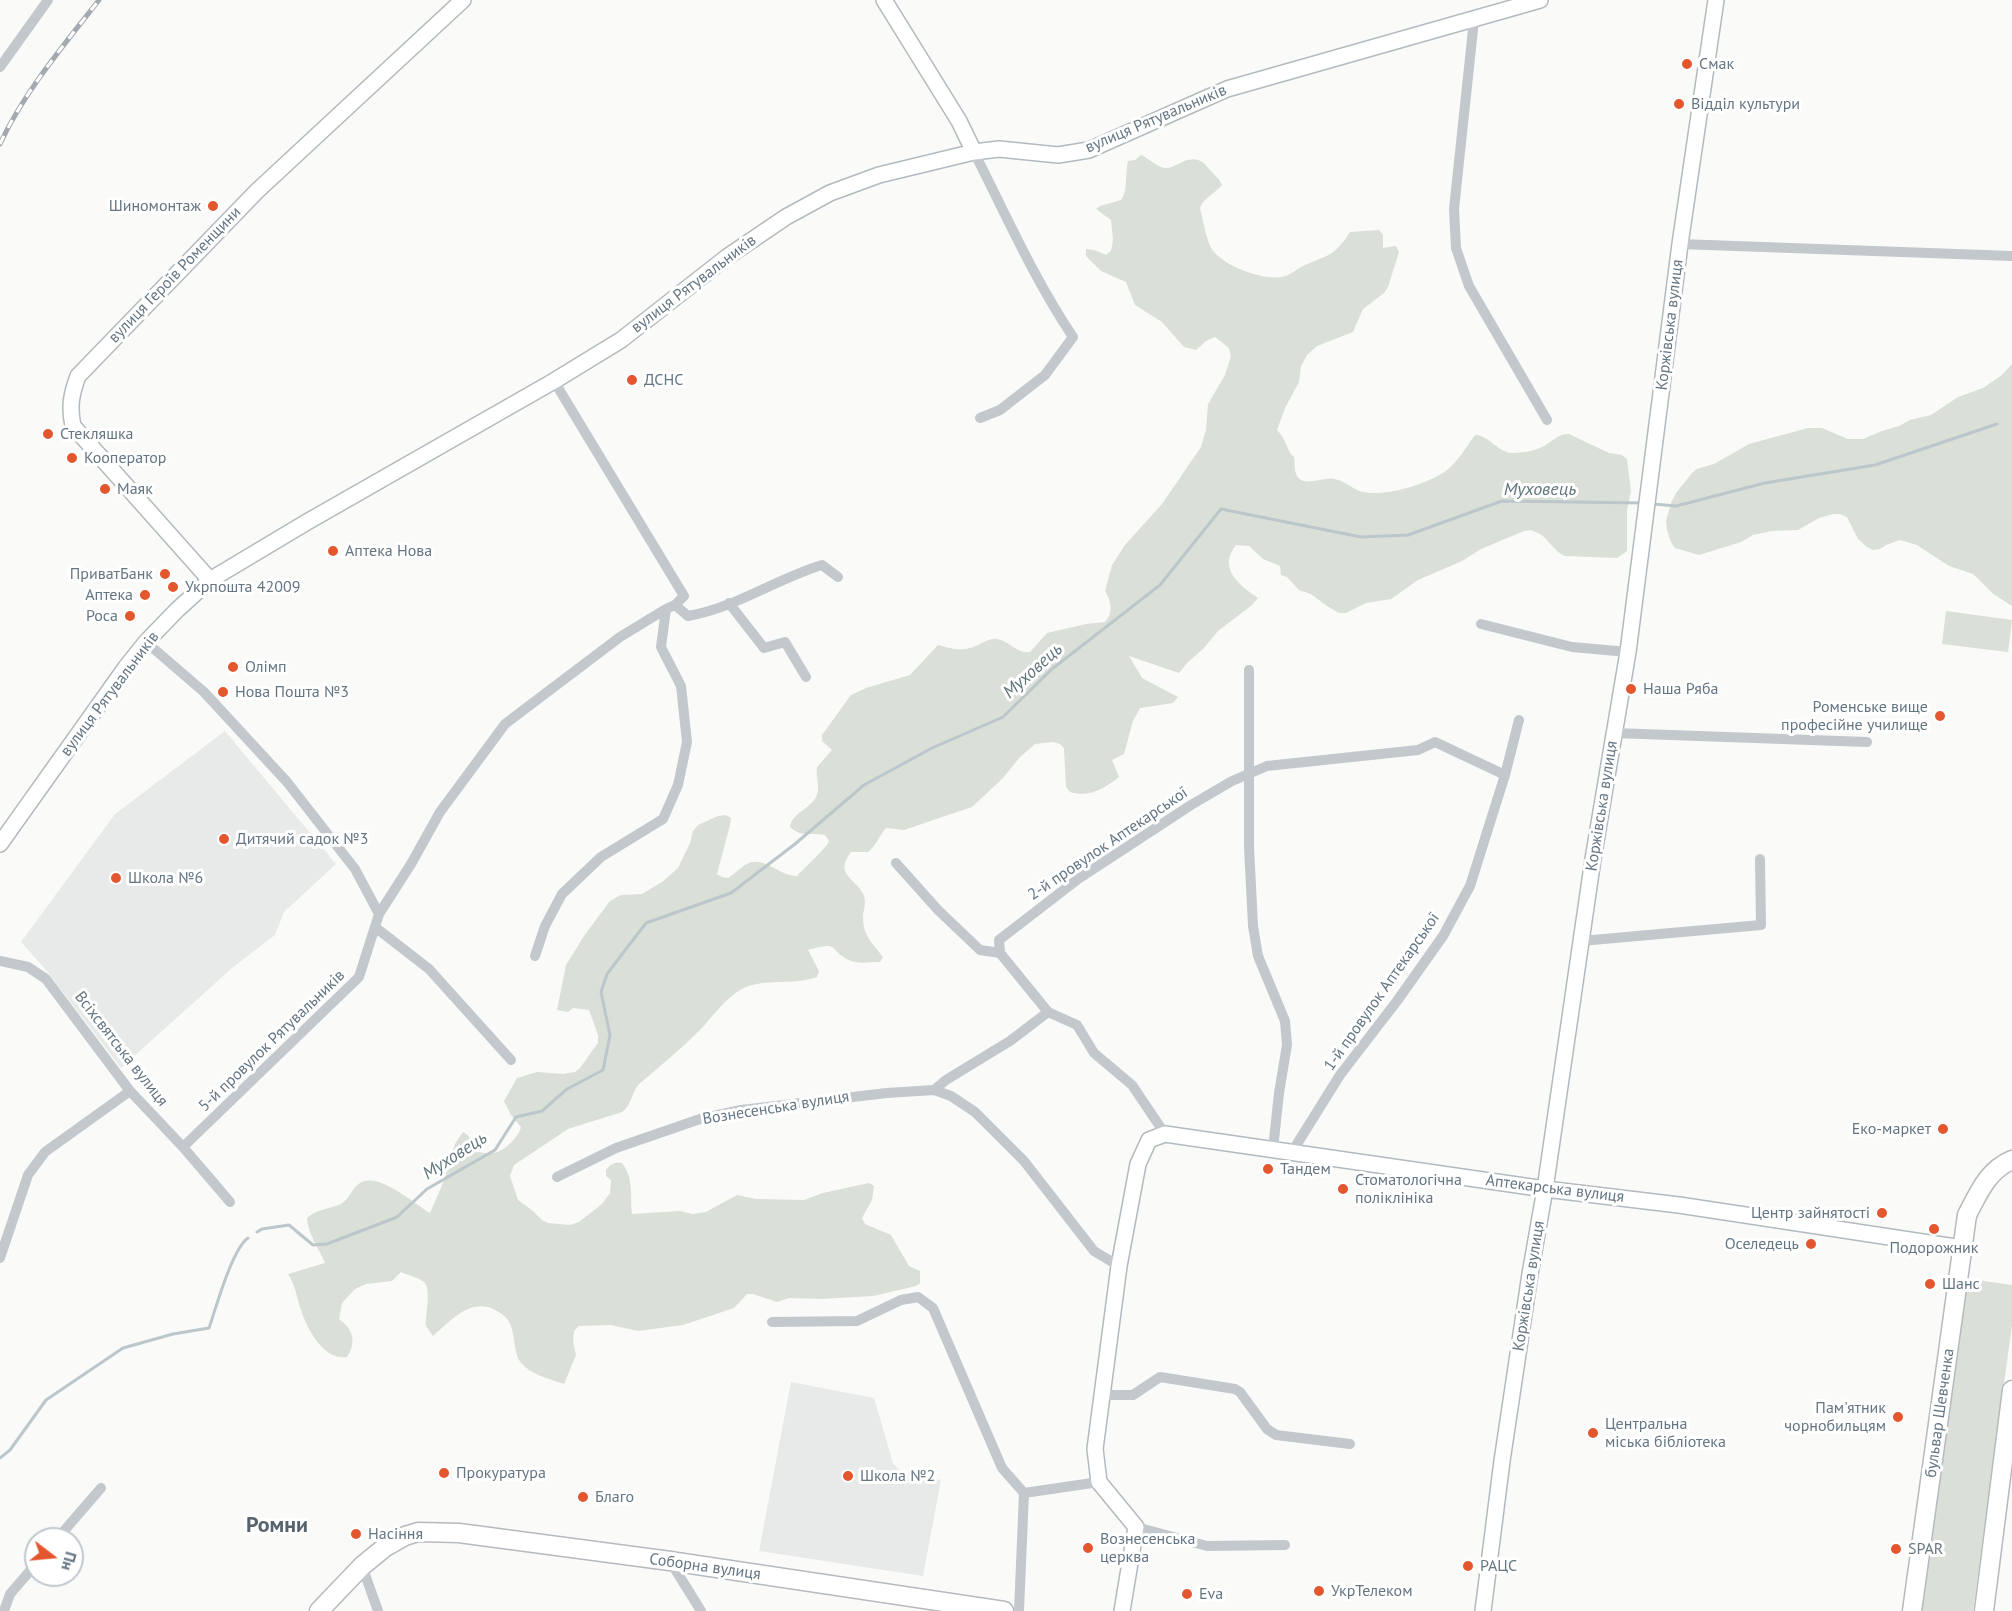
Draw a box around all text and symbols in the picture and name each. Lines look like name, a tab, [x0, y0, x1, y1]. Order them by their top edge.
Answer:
place label: Смак	[1699, 54, 1734, 74]
marker: Смак	[1680, 57, 1694, 71]
street label: вулиця Рятувальників	[1083, 81, 1229, 157]
place label: Відділ культури	[1691, 94, 1800, 114]
marker: Відділ культури	[1672, 97, 1686, 111]
place label: Шиномонтаж	[109, 196, 201, 216]
marker: Шиномонтаж	[206, 199, 220, 213]
street label: вулиця Героїв Роменщини	[105, 203, 245, 347]
street label: вулиця Рятувальників	[628, 231, 760, 337]
street label: Коржівська вулиця	[1652, 259, 1688, 391]
place label: ДСНС	[644, 370, 683, 390]
marker: ДСНС	[625, 373, 639, 387]
place label: Стекляшка	[60, 424, 134, 444]
marker: Стекляшка	[41, 427, 55, 441]
place label: Кооператор	[84, 448, 166, 468]
marker: Кооператор	[65, 451, 79, 465]
place label: Маяк	[117, 479, 153, 499]
water label: Муховець	[1504, 479, 1576, 501]
marker: Маяк	[98, 482, 112, 496]
place label: Аптека Нова	[345, 541, 432, 561]
marker: Аптека Нова	[326, 544, 340, 558]
place label: ПриватБанк	[70, 564, 153, 584]
marker: ПриватБанк	[158, 567, 172, 581]
place label: Укрпошта 42009	[185, 577, 300, 597]
marker: Укрпошта 42009	[166, 580, 180, 594]
place label: Аптека	[85, 585, 133, 605]
marker: Аптека	[138, 588, 152, 602]
place label: Роса	[86, 606, 118, 626]
marker: Роса	[123, 609, 137, 623]
street label: вулиця Рятувальників	[57, 628, 163, 760]
water label: Муховець	[999, 639, 1067, 703]
place label: Олімп	[245, 657, 287, 677]
marker: Олімп	[226, 660, 240, 674]
place label: Наша Ряба	[1643, 679, 1718, 699]
place label: Нова Пошта №3	[235, 682, 349, 702]
marker: Наша Ряба	[1624, 682, 1638, 696]
marker: Нова Пошта №3	[216, 685, 230, 699]
place label: Роменське вище професійне училище	[1781, 697, 1928, 735]
marker: Роменське вище професійне училище	[1933, 709, 1947, 723]
street label: Коржівська вулиця	[1582, 740, 1622, 872]
street label: 2-й провулок Аптекарської	[1024, 783, 1192, 905]
place label: Дитячий садок №3	[236, 829, 368, 849]
marker: Дитячий садок №3	[217, 832, 231, 846]
place label: Школа №6	[128, 868, 203, 888]
marker: Школа №6	[109, 871, 123, 885]
street label: 1-й провулок Аптекарської	[1320, 909, 1444, 1075]
street label: 5-й провулок Рятувальників	[195, 966, 349, 1116]
street label: Всіхсвятська вулиця	[70, 988, 172, 1110]
street label: Вознесенська вулиця	[701, 1087, 851, 1129]
place label: Еко-маркет	[1852, 1119, 1931, 1139]
marker: Еко-маркет	[1936, 1122, 1950, 1136]
water label: Муховець	[419, 1127, 491, 1185]
place label: Тандем	[1280, 1159, 1331, 1179]
marker: Тандем	[1261, 1162, 1275, 1176]
place label: Стоматологічна поліклініка	[1355, 1170, 1462, 1208]
street label: Аптекарська вулиця	[1485, 1171, 1625, 1207]
marker: Стоматологічна поліклініка	[1336, 1182, 1350, 1196]
place label: Центр зайнятості	[1751, 1203, 1870, 1223]
marker: Центр зайнятості	[1875, 1206, 1889, 1220]
street label: Коржівська вулиця	[1509, 1220, 1549, 1352]
marker: Подорожник	[1927, 1222, 1941, 1236]
place label: Оселедець	[1725, 1234, 1799, 1254]
marker: Оселедець	[1804, 1237, 1818, 1251]
place label: Подорожник	[1890, 1238, 1978, 1258]
place label: Шанс	[1942, 1274, 1980, 1294]
marker: Шанс	[1923, 1277, 1937, 1291]
street label: бульвар Шевченка	[1921, 1347, 1959, 1479]
place label: Пам'ятник чорнобильцям	[1784, 1398, 1886, 1436]
marker: Пам'ятник чорнобильцям	[1891, 1410, 1905, 1424]
place label: Центральна міська бібліотека	[1605, 1414, 1726, 1452]
marker: Центральна міська бібліотека	[1586, 1426, 1600, 1440]
place label: Прокуратура	[456, 1463, 546, 1483]
marker: Прокуратура	[437, 1466, 451, 1480]
place label: Школа №2	[860, 1466, 935, 1486]
marker: Школа №2	[841, 1469, 855, 1483]
place label: Благо	[595, 1487, 634, 1507]
marker: Благо	[576, 1490, 590, 1504]
district label: Ромни	[246, 1513, 308, 1539]
place label: Насіння	[368, 1524, 423, 1544]
north arrow	[24, 1527, 84, 1587]
marker: Насіння	[349, 1527, 363, 1541]
place label: Вознесенська церква	[1100, 1529, 1195, 1567]
place label: SPAR	[1908, 1539, 1943, 1559]
marker: Вознесенська церква	[1081, 1541, 1095, 1555]
marker: SPAR	[1889, 1542, 1903, 1556]
text: Пн	[57, 1550, 82, 1573]
street label: Соборна вулиця	[648, 1550, 762, 1584]
place label: РАЦС	[1480, 1556, 1517, 1576]
marker: РАЦС	[1461, 1559, 1475, 1573]
place label: УкрТелеком	[1331, 1581, 1412, 1601]
place label: Eva	[1199, 1584, 1223, 1604]
marker: УкрТелеком	[1312, 1584, 1326, 1598]
marker: Eva	[1180, 1587, 1194, 1601]

